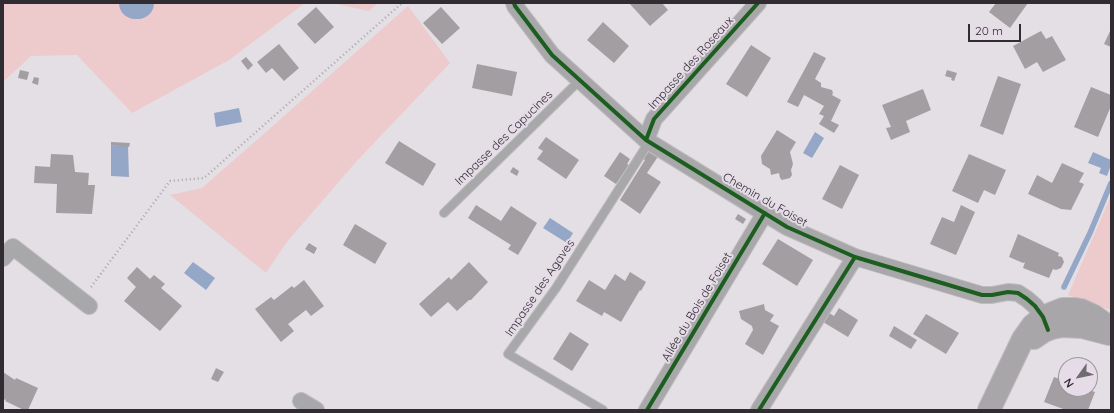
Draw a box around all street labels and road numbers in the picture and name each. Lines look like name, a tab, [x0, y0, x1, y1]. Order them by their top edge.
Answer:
street label: Impasse des Roseaux	[645, 14, 737, 112]
street label: Impasse des Capucines	[452, 88, 556, 188]
street label: Chemin du Foiset	[720, 170, 810, 230]
street label: Impasse des Agaves	[502, 237, 578, 339]
street label: Allée du Bois de Foiset	[659, 250, 735, 364]

